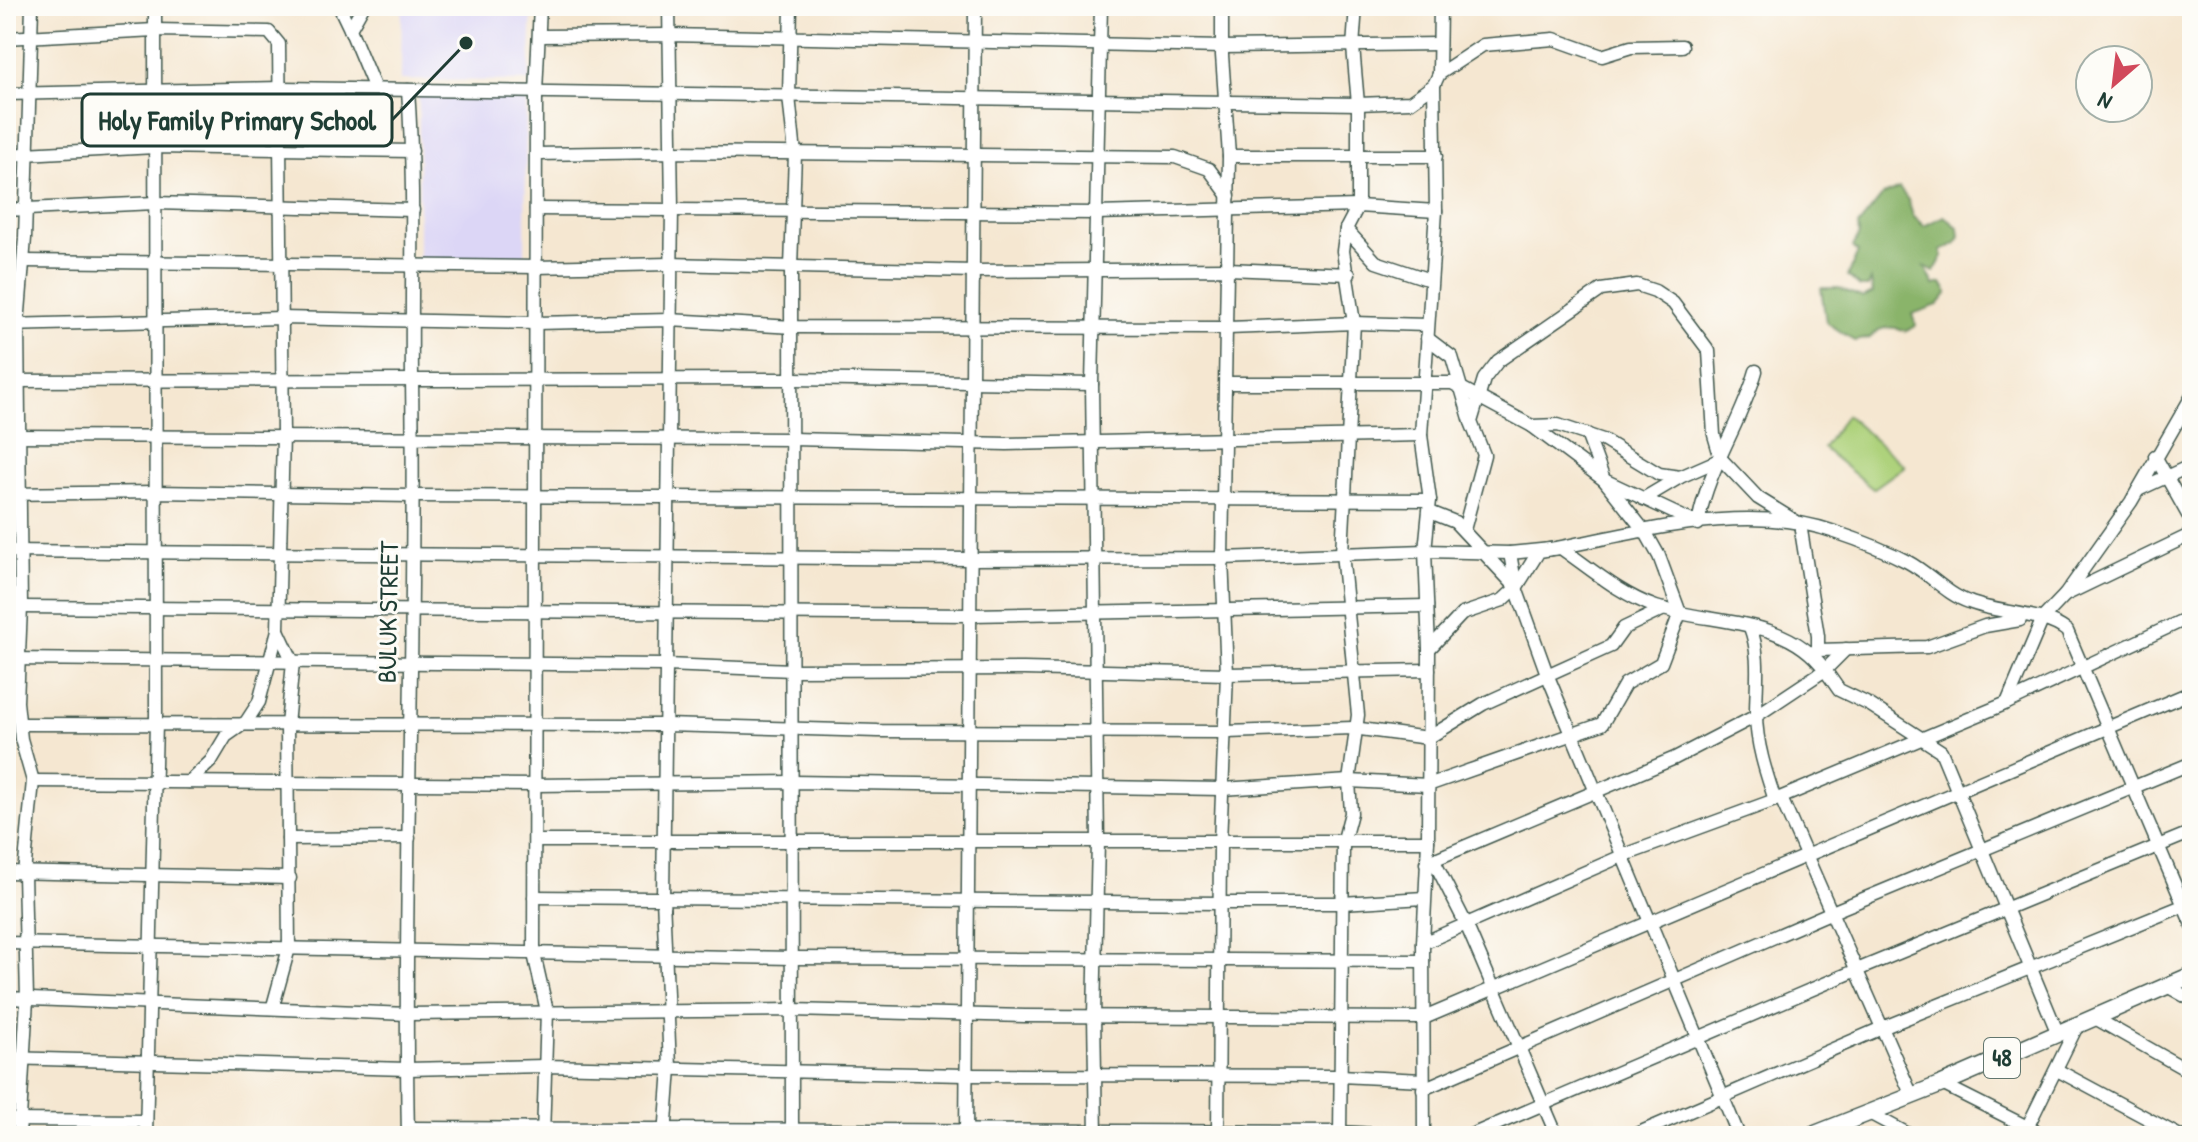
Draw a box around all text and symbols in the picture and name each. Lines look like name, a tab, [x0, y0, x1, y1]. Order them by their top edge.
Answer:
north arrow	[2074, 44, 2154, 124]
text: N	[2092, 86, 2117, 118]
callout: Holy Family Primary School	[82, 94, 392, 146]
text: Holy Family Primary School	[98, 101, 376, 140]
street label: BULUK STREET	[369, 540, 406, 683]
road number: 48	[1984, 1038, 2020, 1078]

